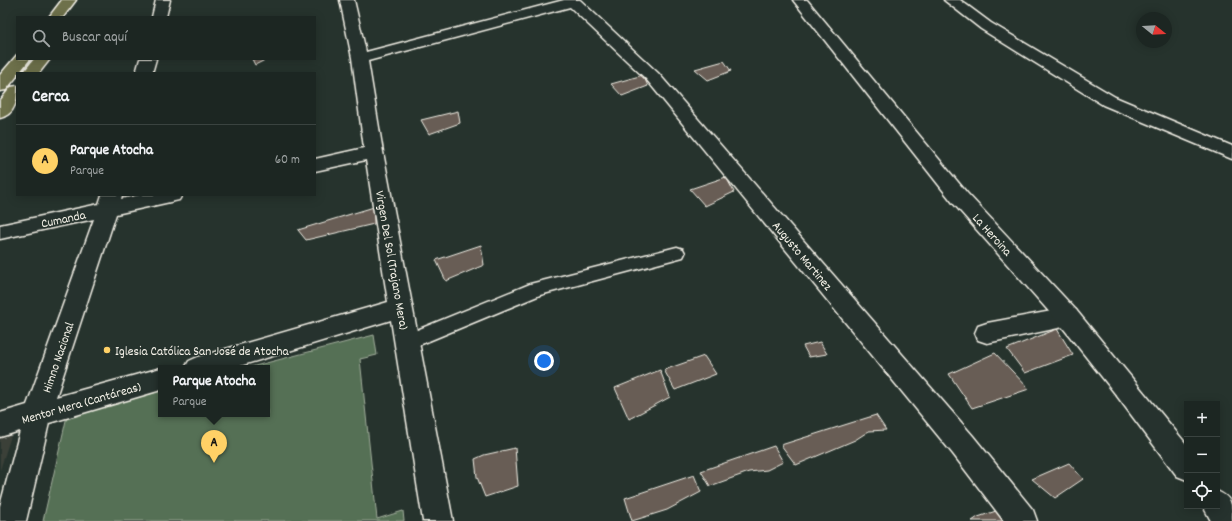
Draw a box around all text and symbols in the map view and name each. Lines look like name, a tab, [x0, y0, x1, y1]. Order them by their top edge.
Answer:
north arrow	[1136, 12, 1172, 48]
search box	[16, 16, 316, 60]
icon: search	[30, 27, 52, 49]
text: Buscar aquí	[62, 27, 127, 49]
text: Cerca	[32, 86, 69, 110]
text: Parque Atocha	[70, 140, 153, 162]
text: A	[41, 151, 49, 170]
text: 60 m	[275, 151, 300, 170]
text: Parque	[70, 162, 104, 181]
street label: Virgen Del Sol (Trajano Mera)	[369, 189, 412, 332]
street label: Cumanda	[39, 206, 89, 234]
street label: La Heroina	[967, 210, 1016, 262]
street label: Augusto Martinez	[766, 218, 836, 295]
street label: Himno Nacional	[38, 320, 80, 396]
place label: Iglesia Católica San José de Atocha	[115, 343, 289, 362]
marker: Iglesia Católica San José de Atocha	[102, 345, 112, 355]
your location	[534, 351, 554, 371]
popup	[158, 365, 270, 417]
text: Parque Atocha	[173, 371, 255, 393]
street label: Mentor Mera (Cantáreas)	[20, 378, 144, 431]
text: Parque	[173, 393, 206, 412]
map controls	[1184, 401, 1220, 509]
button: +	[1184, 401, 1220, 437]
pin: A	[201, 430, 227, 463]
button: −	[1184, 437, 1220, 473]
button: locate	[1184, 473, 1220, 509]

